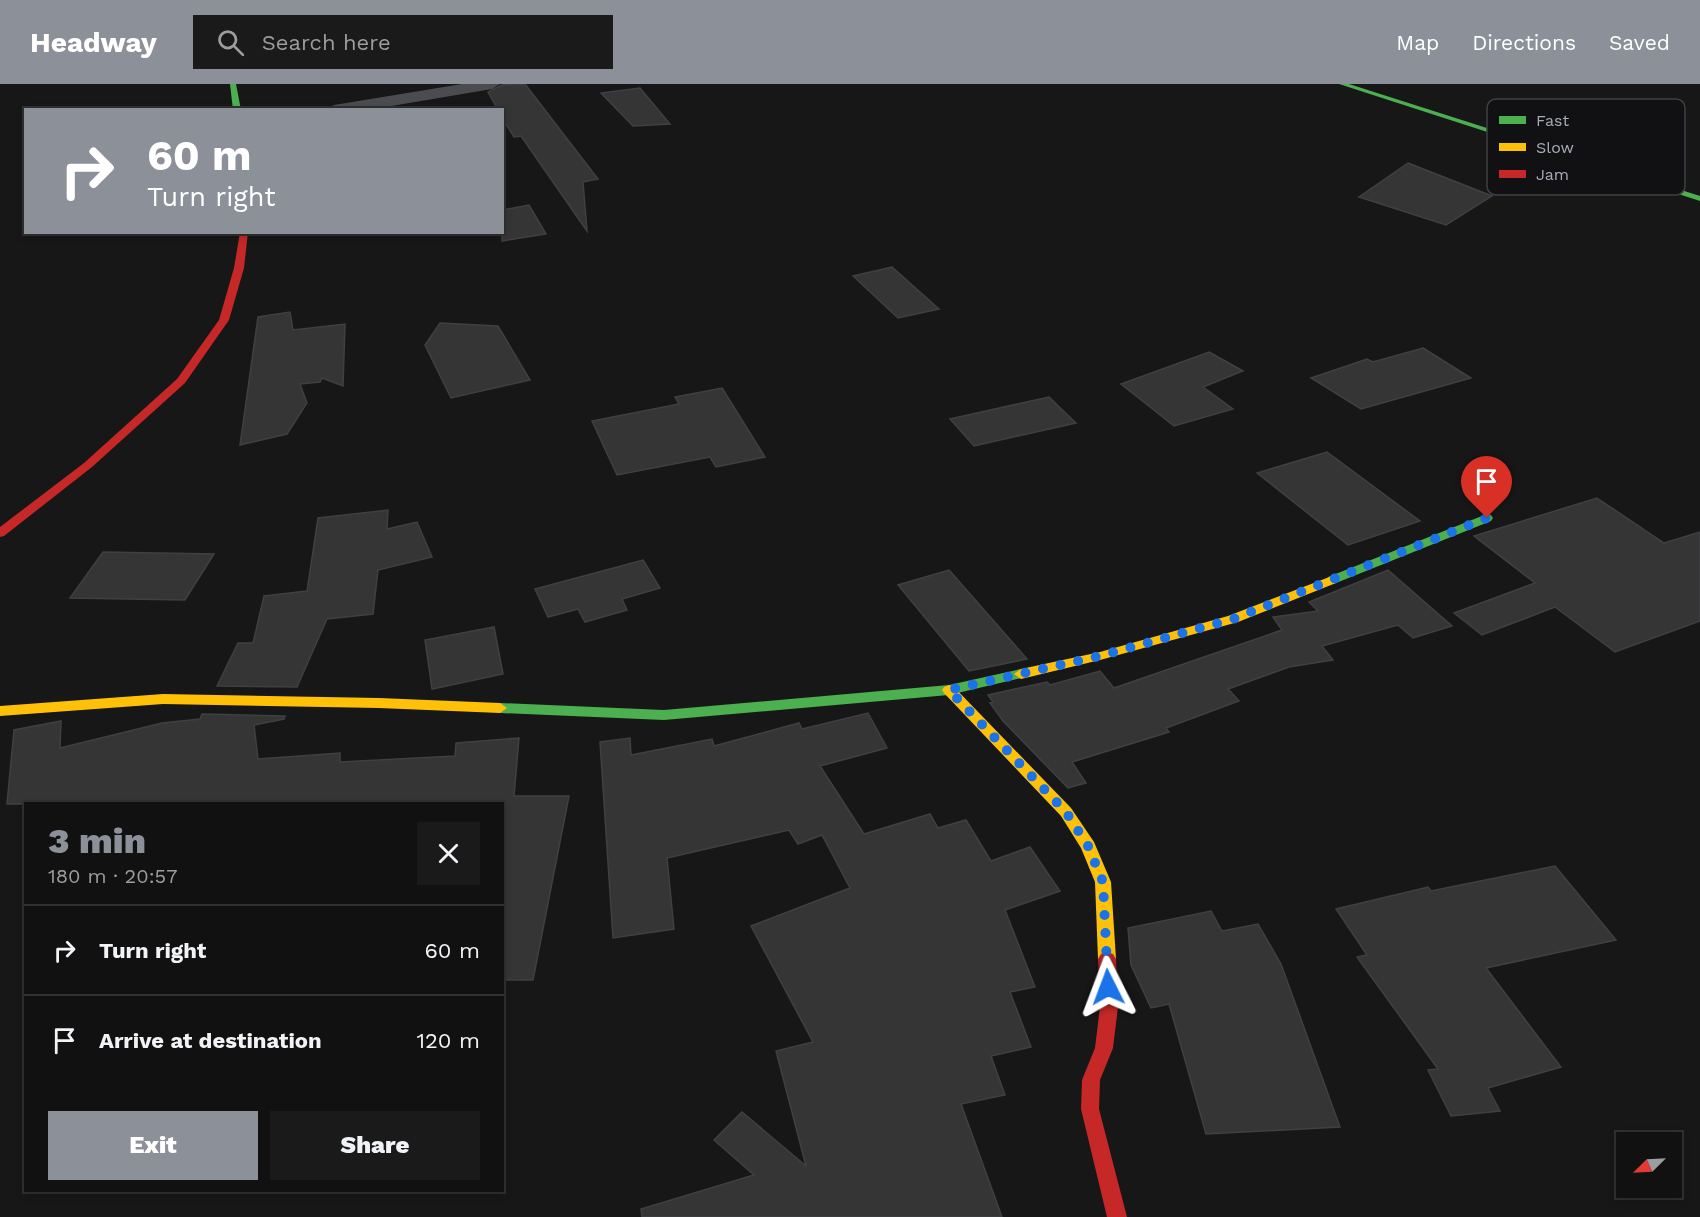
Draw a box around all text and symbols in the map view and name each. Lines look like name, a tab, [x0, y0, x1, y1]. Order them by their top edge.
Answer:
search box	[193, 15, 613, 69]
text: Headway	[30, 26, 157, 59]
icon: search	[214, 26, 247, 59]
text: Search here	[262, 30, 391, 55]
text: Map	[1396, 30, 1439, 55]
text: Directions	[1472, 30, 1576, 55]
text: Saved	[1609, 30, 1670, 55]
legend	[1487, 99, 1685, 195]
text: Fast	[1536, 111, 1569, 130]
text: 60 m	[147, 131, 251, 180]
icon: right	[48, 132, 126, 210]
text: Slow	[1536, 138, 1574, 157]
text: Jam	[1536, 165, 1569, 184]
text: Turn right	[147, 181, 276, 213]
pin	[1461, 456, 1512, 518]
icon: arrive	[1470, 465, 1503, 498]
text: 3 min	[48, 820, 146, 862]
button: close	[417, 822, 480, 885]
text: 180 m · 20:57	[48, 864, 177, 888]
icon: right	[48, 934, 81, 967]
text: Turn right	[99, 938, 206, 963]
text: 60 m	[424, 938, 480, 963]
position arrow	[1076, 955, 1140, 1019]
icon: arrive	[48, 1024, 81, 1057]
text: Arrive at destination	[99, 1028, 322, 1053]
text: 120 m	[416, 1028, 480, 1053]
button: Exit	[48, 1111, 258, 1180]
button: Share	[270, 1111, 480, 1180]
north arrow	[1616, 1132, 1682, 1198]
map controls	[1616, 1132, 1682, 1198]

